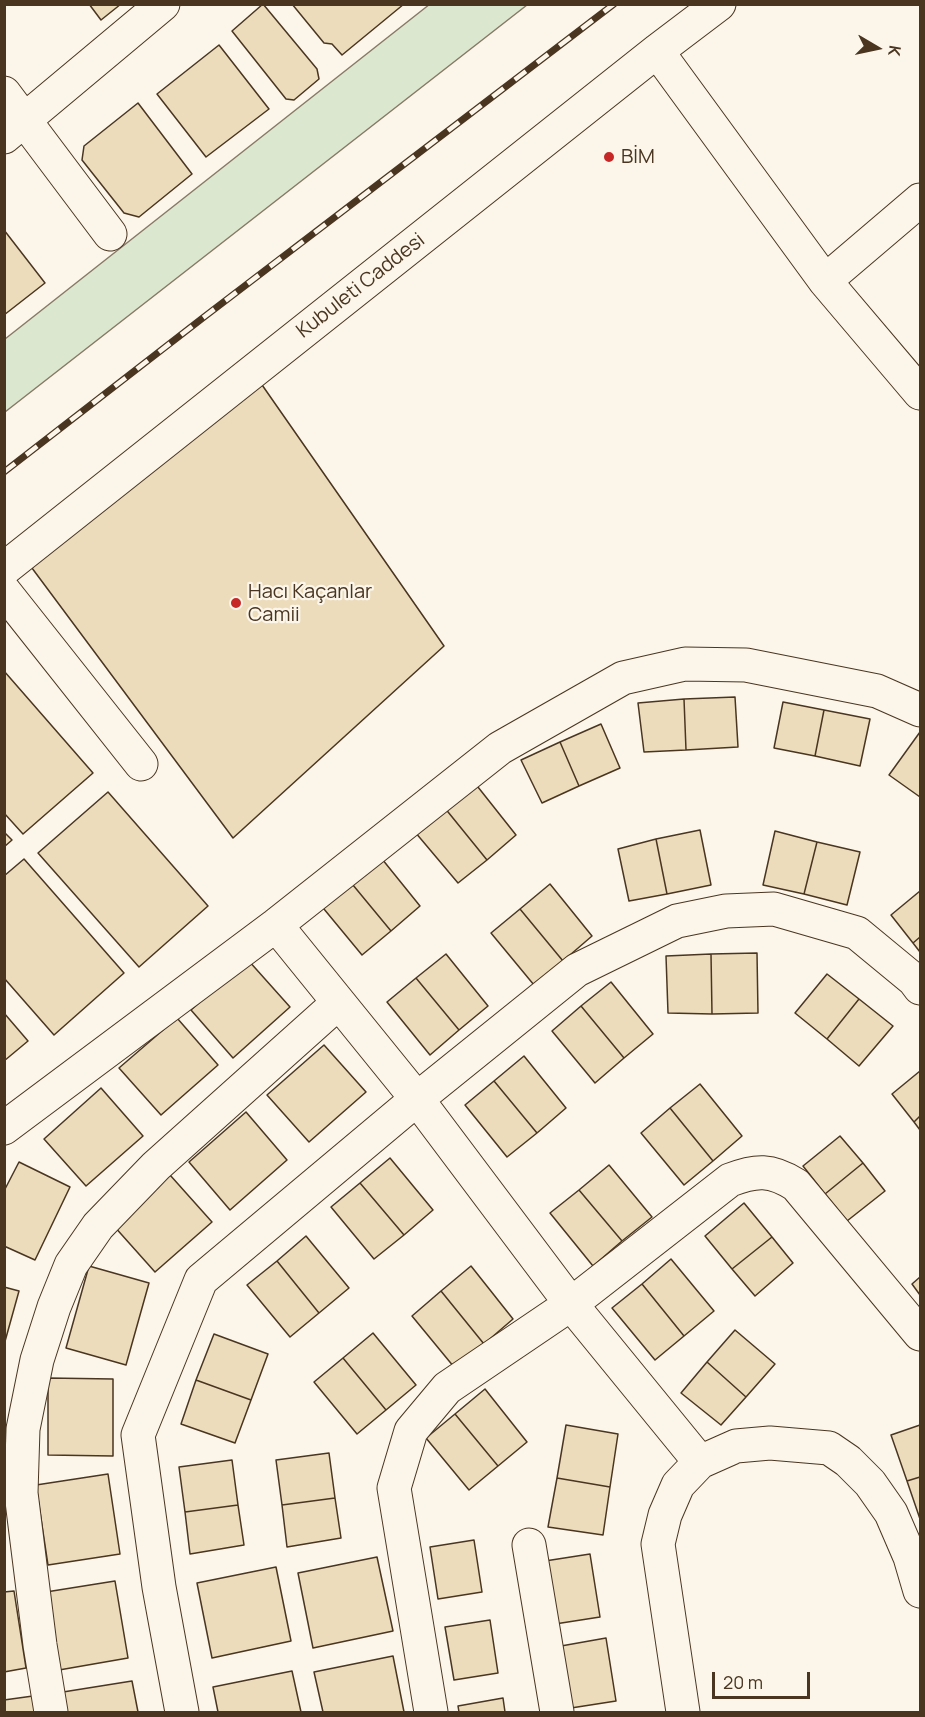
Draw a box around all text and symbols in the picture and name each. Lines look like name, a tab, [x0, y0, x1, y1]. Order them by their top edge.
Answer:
north arrow	[847, 18, 907, 78]
text: K	[883, 44, 906, 58]
place label: BİM	[621, 145, 655, 169]
marker: BİM	[602, 150, 616, 164]
street label: Kubuleti Caddesi	[292, 229, 430, 343]
place label: Hacı Kaçanlar Camii	[248, 580, 372, 627]
marker: Hacı Kaçanlar Camii	[229, 596, 243, 610]
scale bar	[715, 1660, 812, 1698]
text: 20 m	[723, 1670, 763, 1694]

